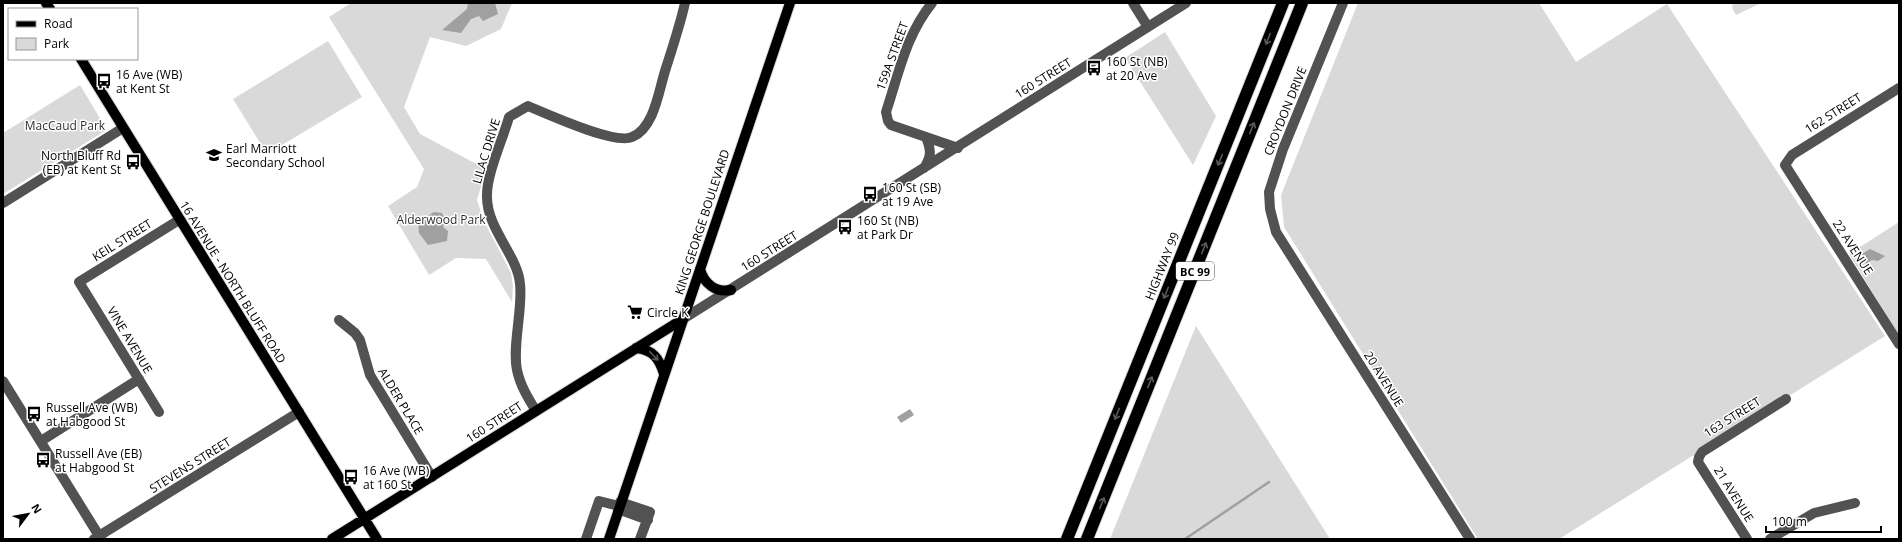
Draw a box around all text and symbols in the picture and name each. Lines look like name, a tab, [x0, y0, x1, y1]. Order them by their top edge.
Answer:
legend	[8, 8, 138, 60]
text: Road	[44, 15, 73, 32]
street label: 159A STREET	[872, 19, 912, 93]
one-way arrow	[1264, 33, 1272, 45]
text: Park	[44, 35, 70, 52]
place label: 160 St (NB) at 20 Ave	[1106, 53, 1168, 84]
street label: 160 STREET	[1011, 54, 1075, 102]
bus stop icon: 160 St (NB) at 20 Ave	[1085, 59, 1103, 77]
street label: CROYDON DRIVE	[1259, 64, 1311, 158]
place label: 16 Ave (WB) at Kent St	[116, 66, 183, 97]
bus stop icon: 16 Ave (WB) at Kent St	[95, 72, 113, 90]
street label: 162 STREET	[1801, 89, 1865, 137]
street label: LILAC DRIVE	[468, 116, 504, 186]
park label: MacCaud Park	[25, 117, 106, 134]
one-way arrow	[1249, 122, 1256, 134]
place label: Earl Marriott Secondary School	[226, 140, 325, 171]
school or university icon: Earl Marriott Secondary School	[205, 146, 223, 164]
place label: North Bluff Rd (EB) at Kent St	[41, 147, 121, 178]
street label: KING GEORGE BOULEVARD	[670, 147, 734, 297]
bus stop icon: North Bluff Rd (EB) at Kent St	[124, 153, 142, 171]
one-way arrow	[1215, 153, 1223, 165]
place label: 160 St (SB) at 19 Ave	[882, 179, 942, 210]
bus stop icon: 160 St (SB) at 19 Ave	[861, 185, 879, 203]
street label: 16 AVENUE - NORTH BLUFF ROAD	[176, 198, 290, 366]
park label: Alderwood Park	[397, 211, 486, 228]
place label: 160 St (NB) at Park Dr	[857, 212, 919, 243]
street label: KEIL STREET	[89, 215, 155, 265]
street label: 22 AVENUE	[1829, 216, 1877, 278]
bus stop icon: 160 St (NB) at Park Dr	[836, 218, 854, 236]
street label: 160 STREET	[737, 227, 801, 275]
street label: HIGHWAY 99	[1141, 229, 1183, 303]
one-way arrow	[1200, 243, 1208, 255]
road number: BC 99	[1176, 262, 1214, 280]
one-way arrow	[1162, 287, 1169, 299]
street label: VINE AVENUE	[103, 303, 157, 377]
supermarket icon: Circle K	[626, 303, 644, 321]
place label: Circle K	[647, 304, 689, 321]
street label: 20 AVENUE	[1360, 348, 1408, 410]
one-way arrow	[650, 351, 659, 361]
street label: ALDER PLACE	[374, 364, 428, 438]
one-way arrow	[1147, 377, 1154, 389]
street label: 163 STREET	[1700, 393, 1764, 441]
street label: 160 STREET	[462, 397, 526, 447]
place label: Russell Ave (WB) at Habgood St	[46, 399, 138, 430]
bus stop icon: Russell Ave (WB) at Habgood St	[25, 405, 43, 423]
one-way arrow	[1113, 407, 1121, 419]
street label: STEVENS STREET	[146, 433, 234, 497]
place label: Russell Ave (EB) at Habgood St	[55, 445, 143, 476]
bus stop icon: Russell Ave (EB) at Habgood St	[34, 451, 52, 469]
place label: 16 Ave (WB) at 160 St	[363, 462, 430, 493]
street label: 21 AVENUE	[1710, 463, 1758, 525]
bus stop icon: 16 Ave (WB) at 160 St	[342, 468, 360, 486]
north arrow	[8, 494, 48, 534]
one-way arrow	[1098, 497, 1106, 509]
text: N	[28, 501, 46, 516]
scale bar	[1766, 508, 1881, 534]
text: 100 m	[1772, 513, 1807, 530]

